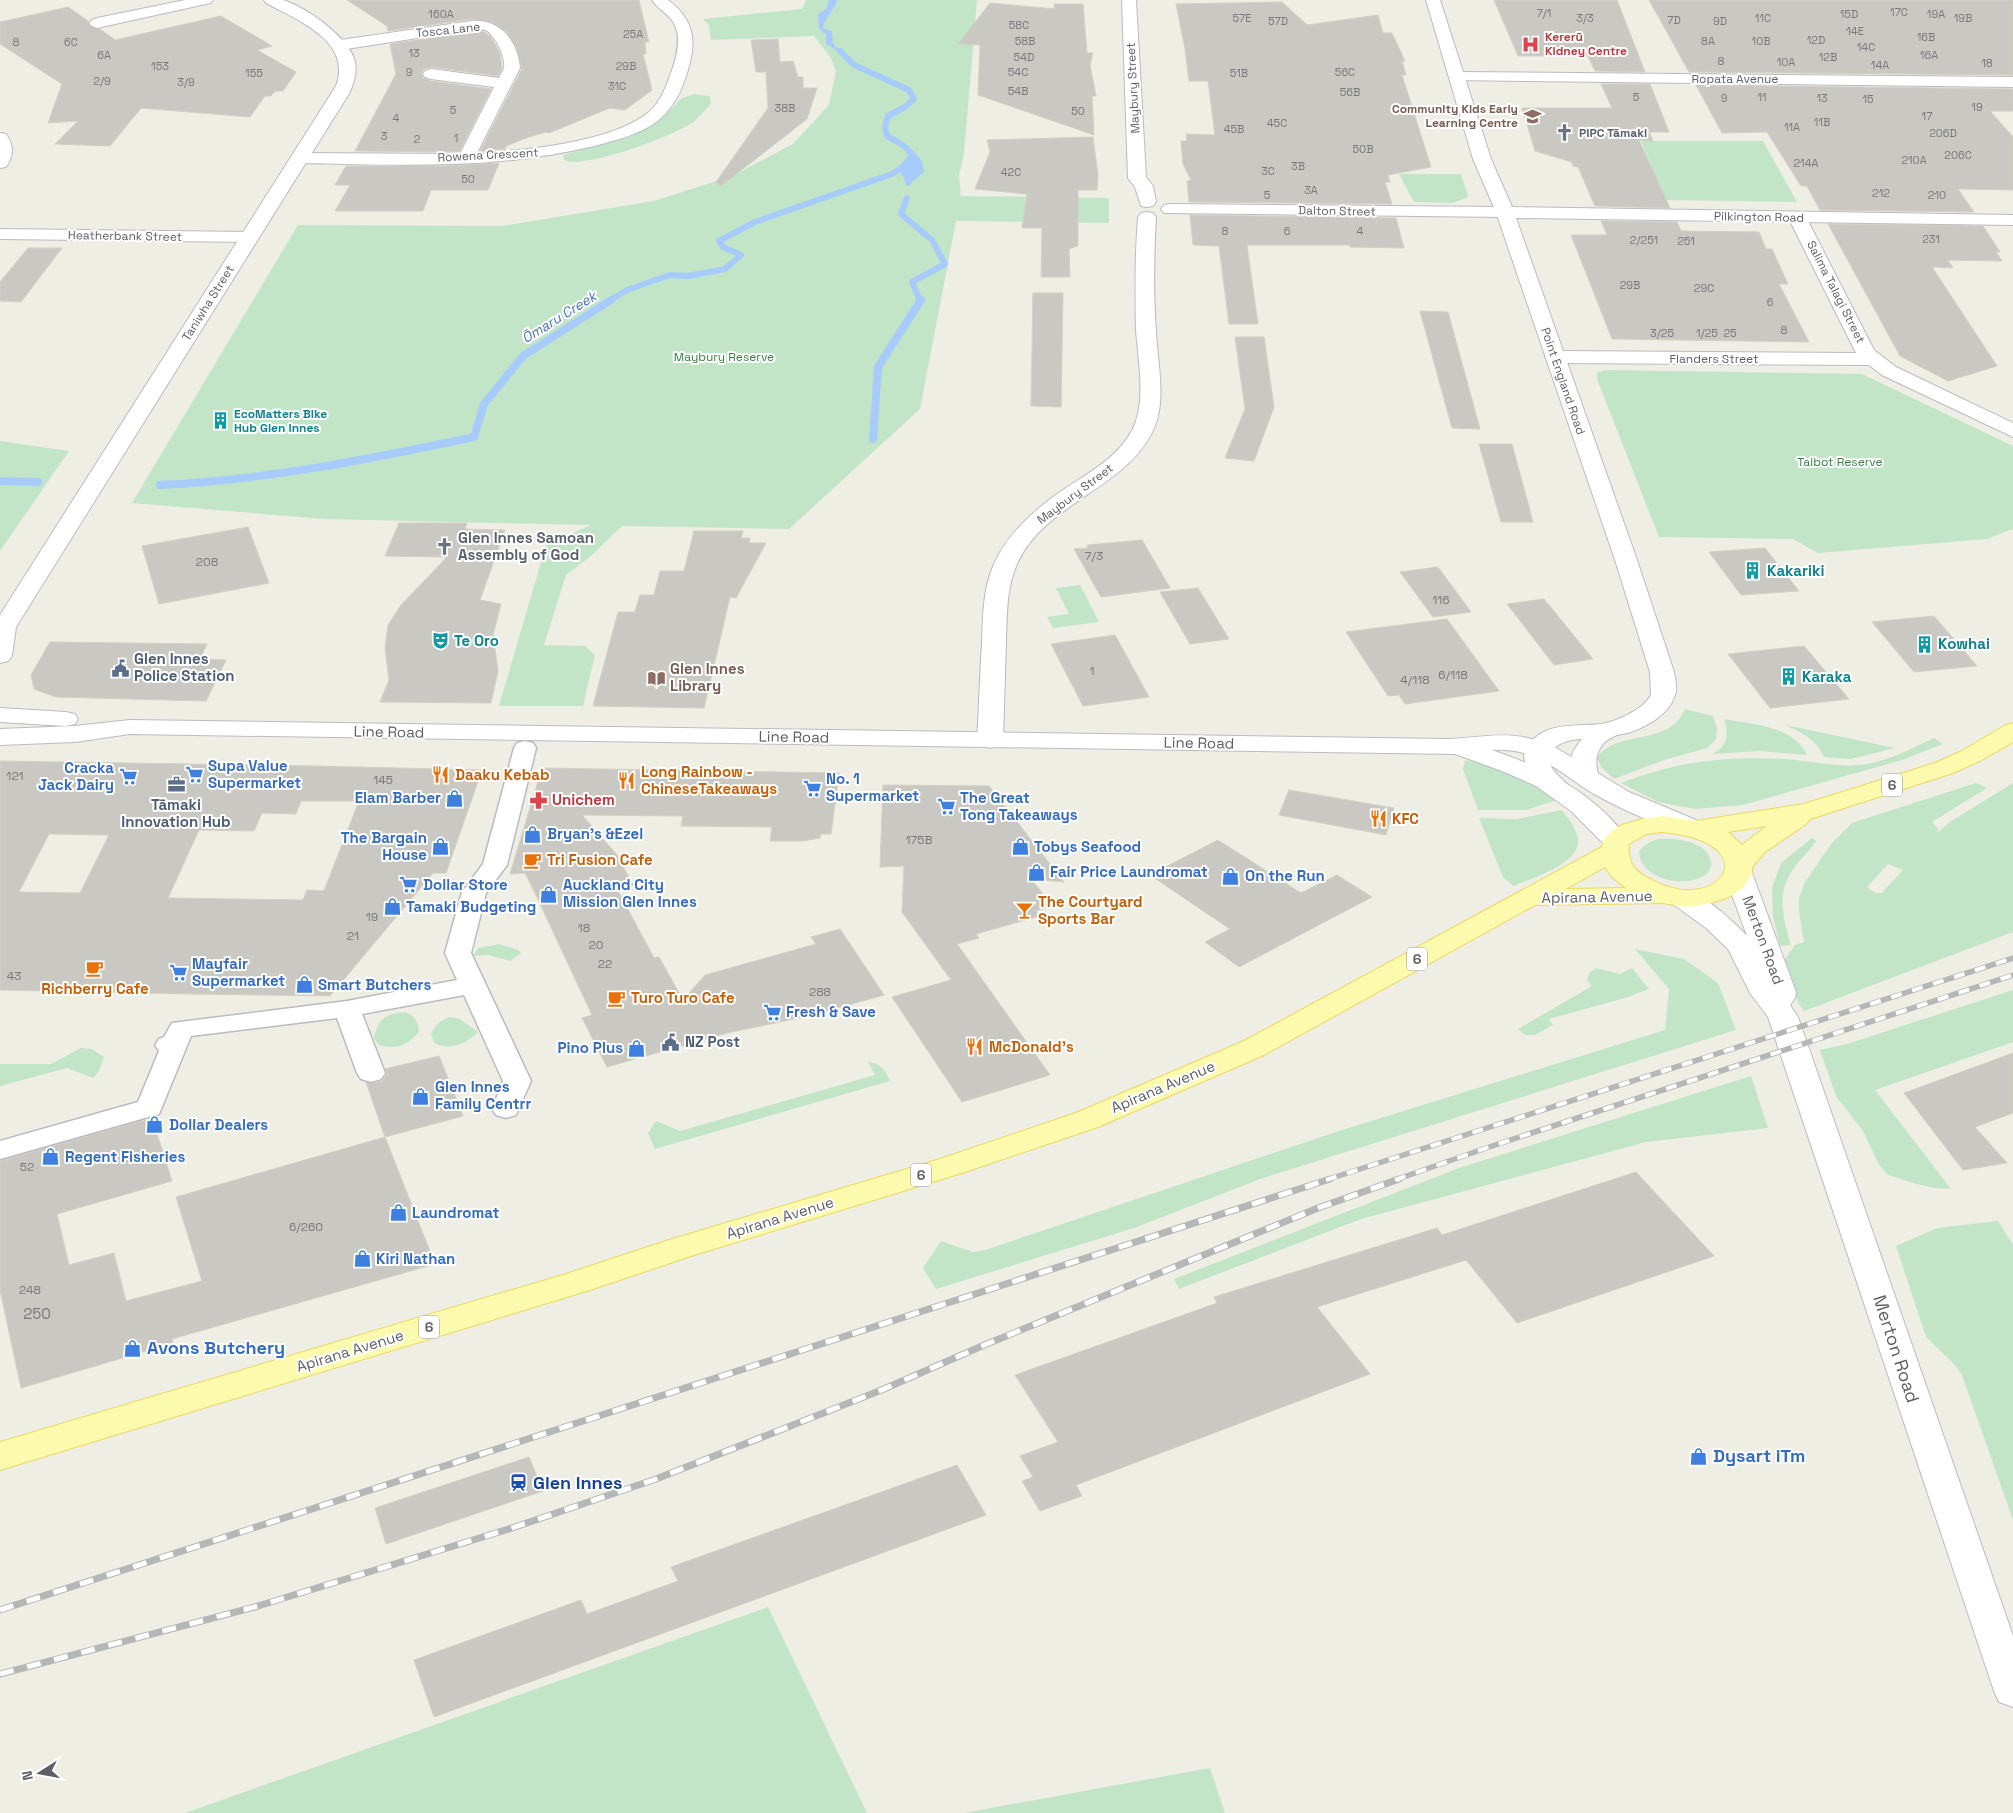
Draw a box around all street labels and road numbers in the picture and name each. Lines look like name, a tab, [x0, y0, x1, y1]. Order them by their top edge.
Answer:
street label: Tosca Lane	[415, 19, 481, 41]
street label: Maybury Street	[1123, 42, 1143, 134]
street label: Ropata Avenue	[1692, 71, 1778, 87]
street label: Rowena Crescent	[437, 144, 539, 166]
street label: Dalton Street	[1298, 202, 1376, 220]
street label: Pilkington Road	[1714, 208, 1804, 226]
street label: Heatherbank Street	[68, 227, 182, 245]
street label: Salima Talagi Street	[1803, 238, 1869, 346]
street label: Taniwha Street	[178, 262, 238, 344]
street label: Point England Road	[1537, 325, 1589, 437]
street label: Flanders Street	[1670, 351, 1759, 367]
street label: Maybury Street	[1034, 460, 1116, 528]
street label: Line Road	[354, 721, 424, 742]
street label: Line Road	[759, 726, 829, 747]
street label: Line Road	[1164, 732, 1234, 753]
road number: 6	[1882, 774, 1902, 796]
street label: Apirana Avenue	[1541, 886, 1653, 907]
street label: Merton Road	[1739, 893, 1788, 987]
road number: 6	[1407, 948, 1427, 971]
street label: Apirana Avenue	[1108, 1056, 1218, 1117]
road number: 6	[911, 1164, 931, 1186]
street label: Apirana Avenue	[724, 1192, 836, 1243]
street label: Merton Road	[1868, 1292, 1925, 1406]
road number: 6	[419, 1315, 439, 1338]
street label: Apirana Avenue	[294, 1325, 406, 1376]

